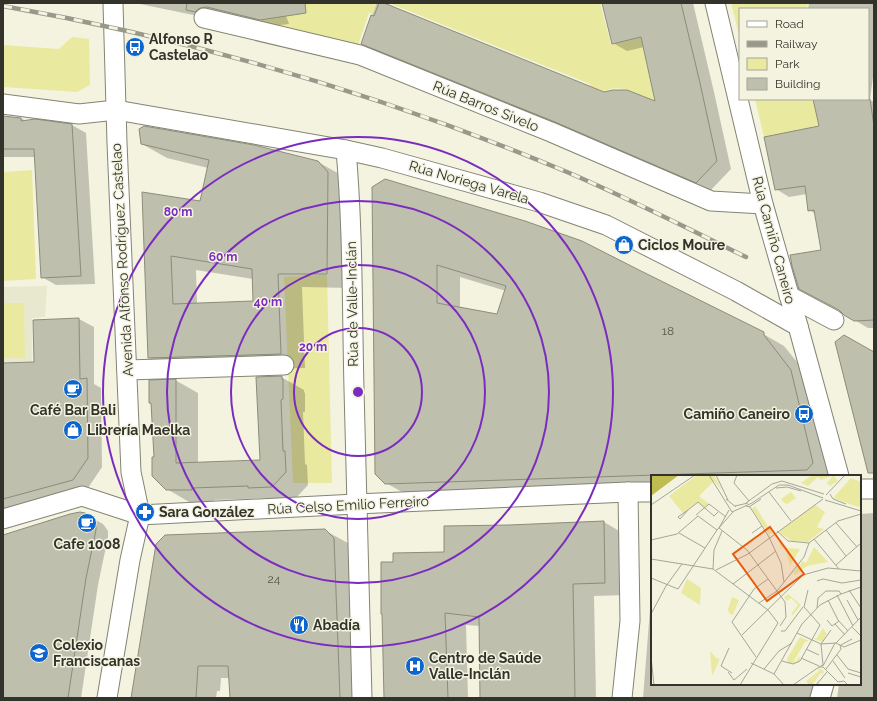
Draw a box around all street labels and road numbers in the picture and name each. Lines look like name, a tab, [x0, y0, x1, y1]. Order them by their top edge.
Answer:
street label: Rúa Barros Sivelo	[431, 77, 541, 135]
street label: Avenida Alfonso Rodríguez Castelao	[108, 143, 136, 377]
street label: Rúa Noriega Varela	[407, 157, 531, 207]
street label: Rúa Camiño Caneiro	[749, 174, 799, 306]
street label: Rúa de Valle-Inclán	[343, 241, 361, 367]
street label: Rúa Celso Emilio Ferreiro	[267, 493, 429, 517]

